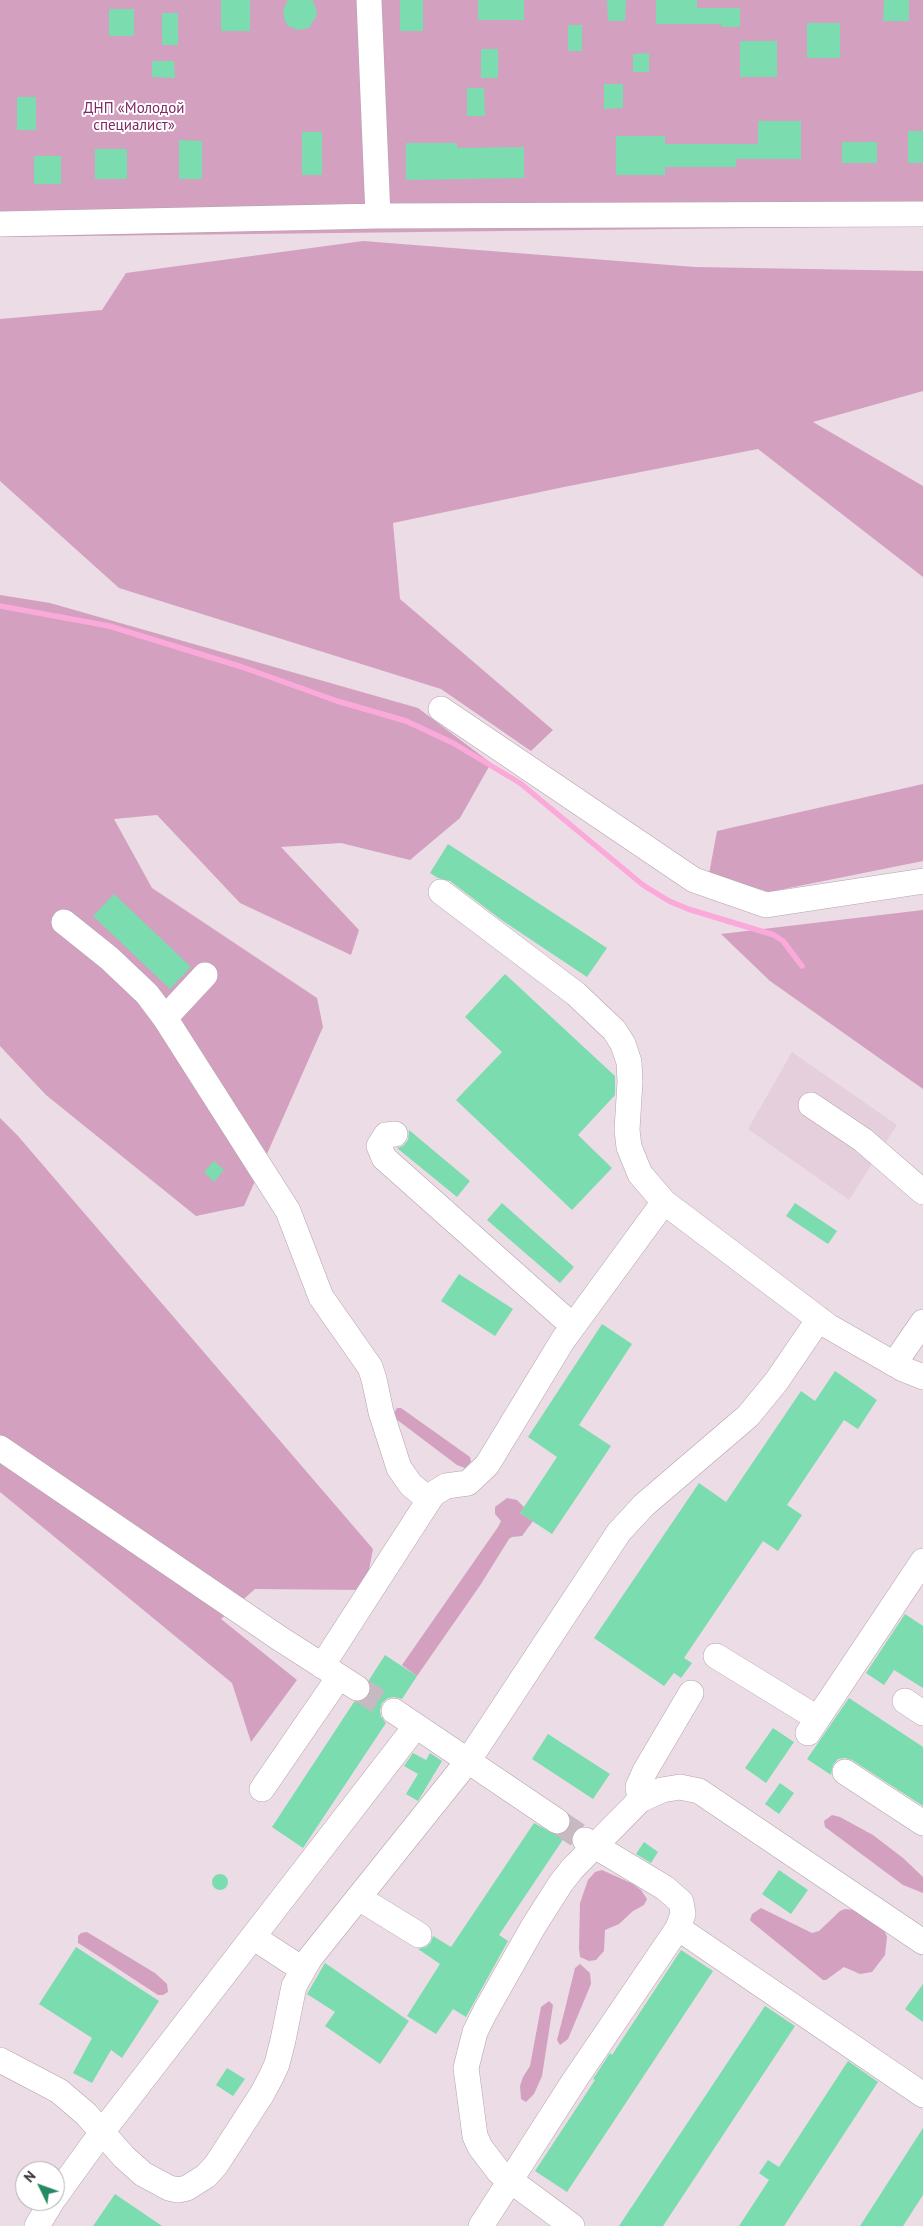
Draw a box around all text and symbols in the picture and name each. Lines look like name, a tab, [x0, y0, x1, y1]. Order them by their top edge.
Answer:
park label: ДНП «Молодой специалист»	[84, 100, 184, 135]
north arrow	[15, 2161, 65, 2211]
text: N	[20, 2167, 39, 2186]

